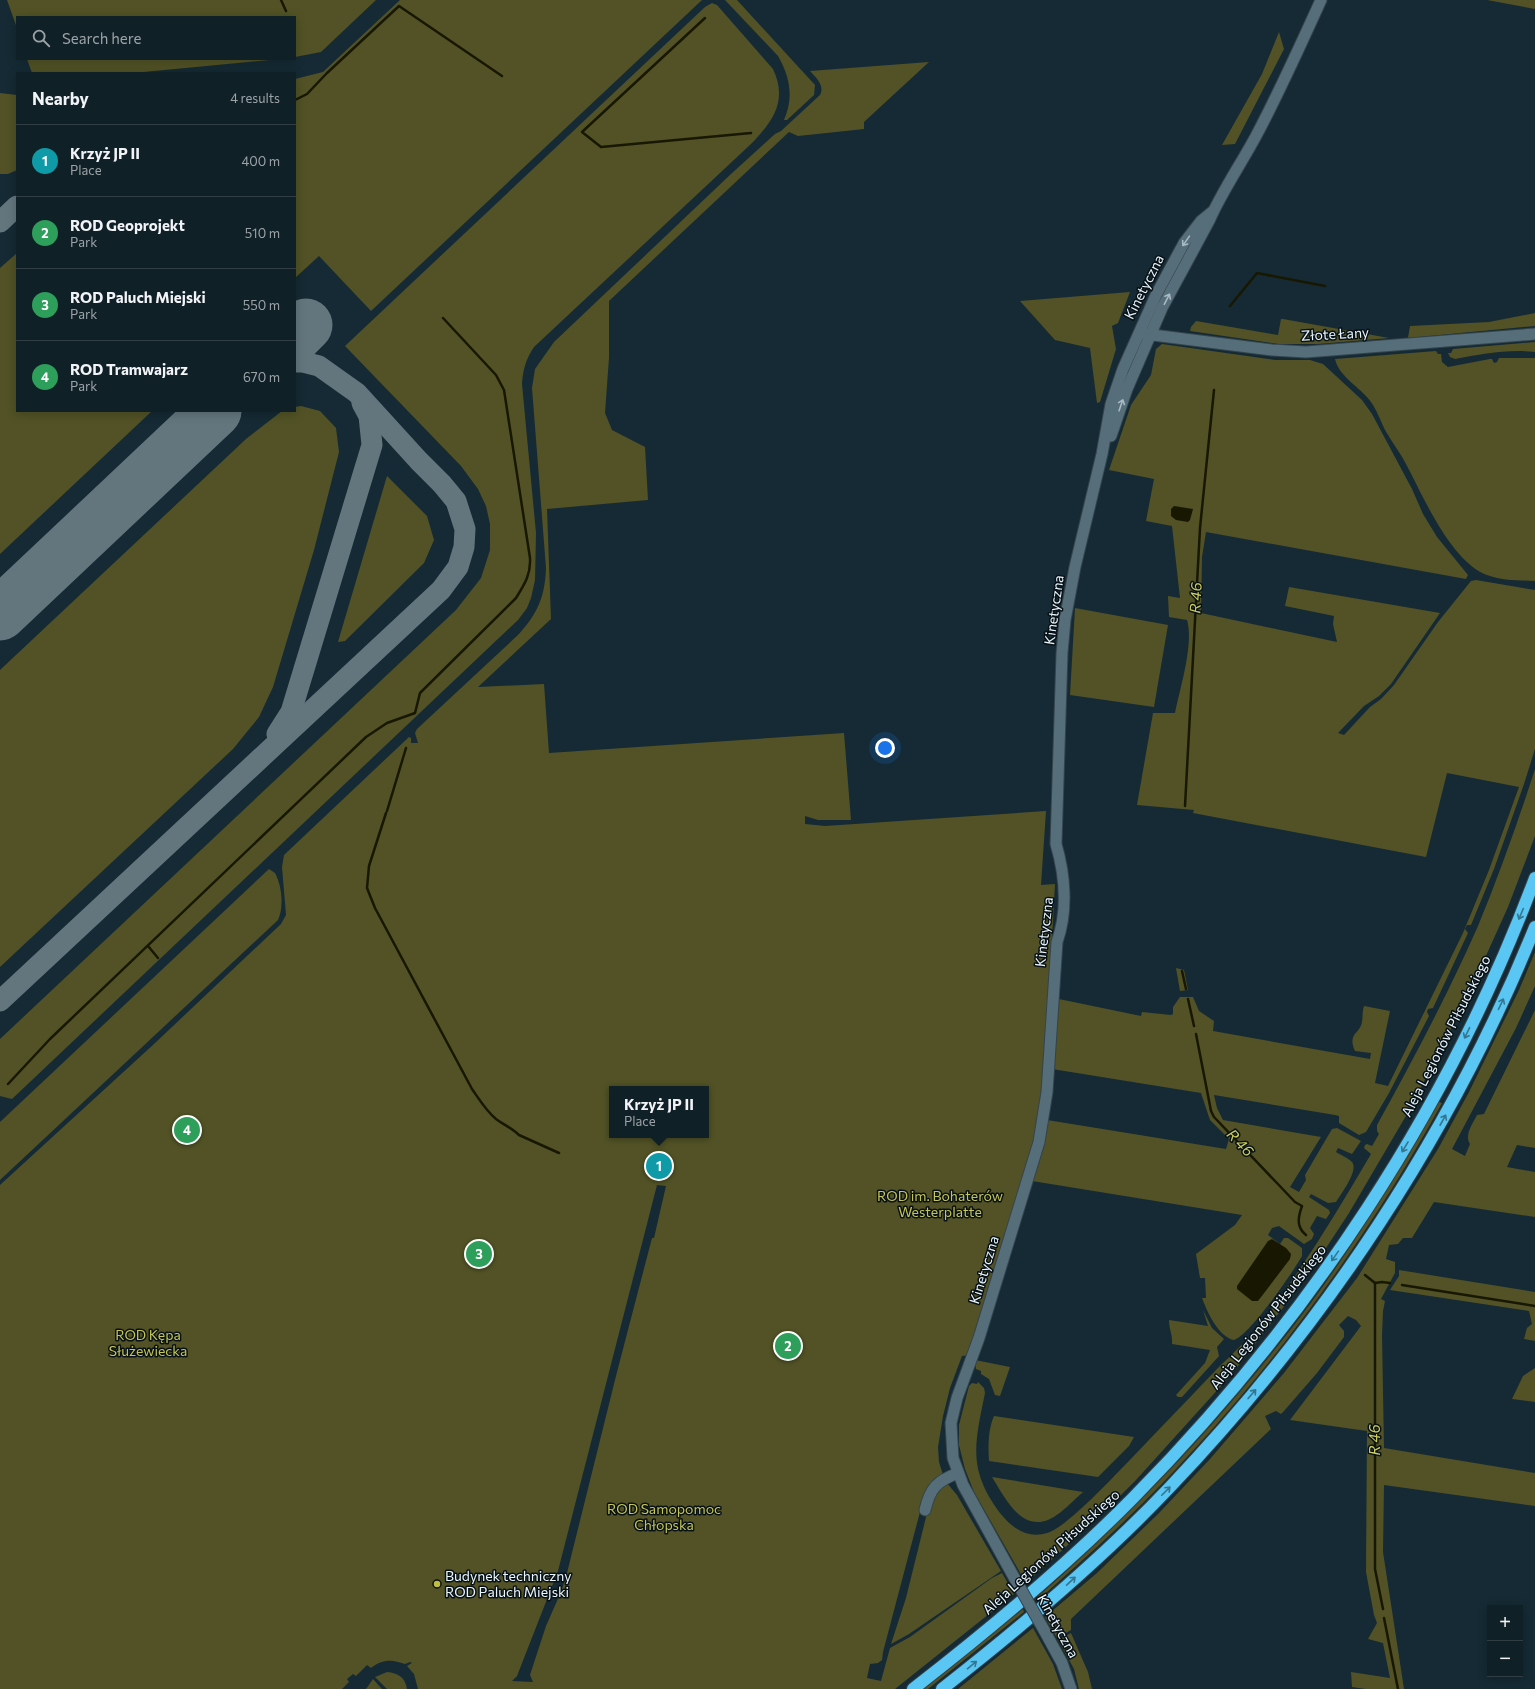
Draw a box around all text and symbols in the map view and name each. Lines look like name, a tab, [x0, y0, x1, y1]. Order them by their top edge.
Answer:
search box	[16, 16, 296, 60]
icon: search	[30, 27, 52, 49]
text: Search here	[62, 29, 141, 47]
text: Nearby	[32, 88, 89, 109]
text: 4 results	[230, 90, 280, 106]
text: Krzyż JP II	[70, 144, 140, 162]
text: 1	[42, 153, 48, 169]
text: 400 m	[241, 153, 280, 169]
text: Place	[70, 162, 102, 178]
text: ROD Geoprojekt	[70, 216, 185, 234]
text: 2	[41, 225, 49, 241]
text: 510 m	[245, 225, 280, 241]
text: Park	[70, 234, 97, 250]
one-way arrow	[1182, 235, 1190, 246]
street label: Kinetyczna	[1120, 252, 1167, 322]
text: ROD Paluch Miejski	[70, 288, 206, 306]
one-way arrow	[1163, 293, 1171, 305]
text: 3	[41, 297, 49, 313]
text: 550 m	[243, 297, 280, 313]
text: Park	[70, 306, 97, 322]
street label: Złote Łany	[1301, 323, 1369, 344]
text: ROD Tramwajarz	[70, 360, 188, 378]
text: 4	[41, 369, 49, 385]
text: 670 m	[243, 369, 280, 385]
text: Park	[70, 378, 97, 394]
one-way arrow	[1118, 399, 1125, 412]
street label: Kinetyczna	[1040, 574, 1067, 646]
water label: R 46	[1185, 582, 1205, 614]
your location	[875, 738, 895, 758]
street label: Kinetyczna	[1031, 896, 1056, 968]
one-way arrow	[1517, 908, 1524, 920]
street label: Aleja Legionów Piłsudskiego	[1397, 952, 1494, 1119]
one-way arrow	[1498, 998, 1505, 1010]
one-way arrow	[1463, 1026, 1470, 1038]
popup	[609, 1086, 709, 1138]
text: Krzyż JP II	[624, 1095, 694, 1113]
text: Place	[624, 1113, 656, 1129]
one-way arrow	[1439, 1114, 1447, 1126]
pin: 4	[174, 1115, 200, 1145]
water label: R 46	[1223, 1125, 1258, 1160]
one-way arrow	[1401, 1141, 1409, 1152]
pin: 1	[646, 1151, 672, 1181]
park label: ROD im. Bohaterów Westerplatte	[877, 1187, 1003, 1220]
street label: Kinetyczna	[965, 1234, 1002, 1306]
pin: 3	[466, 1239, 492, 1269]
street label: Aleja Legionów Piłsudskiego	[1206, 1241, 1329, 1392]
one-way arrow	[1331, 1250, 1339, 1261]
park label: ROD Kępa Służewiecka	[109, 1326, 187, 1359]
pin: 2	[775, 1331, 801, 1361]
one-way arrow	[1248, 1389, 1257, 1400]
water label: R 46	[1365, 1424, 1383, 1456]
street label: Aleja Legionów Piłsudskiego	[979, 1485, 1123, 1618]
one-way arrow	[1161, 1486, 1171, 1496]
park label: ROD Samopomoc Chłopska	[607, 1500, 721, 1533]
place label: Budynek techniczny ROD Paluch Miejski	[445, 1567, 571, 1600]
one-way arrow	[1066, 1577, 1076, 1586]
marker: Budynek techniczny ROD Paluch Miejski	[432, 1579, 442, 1589]
street label: Kinetyczna	[1034, 1591, 1083, 1661]
map controls	[1487, 1605, 1523, 1677]
button: +	[1487, 1605, 1523, 1641]
button: −	[1487, 1641, 1523, 1677]
one-way arrow	[967, 1660, 978, 1669]

